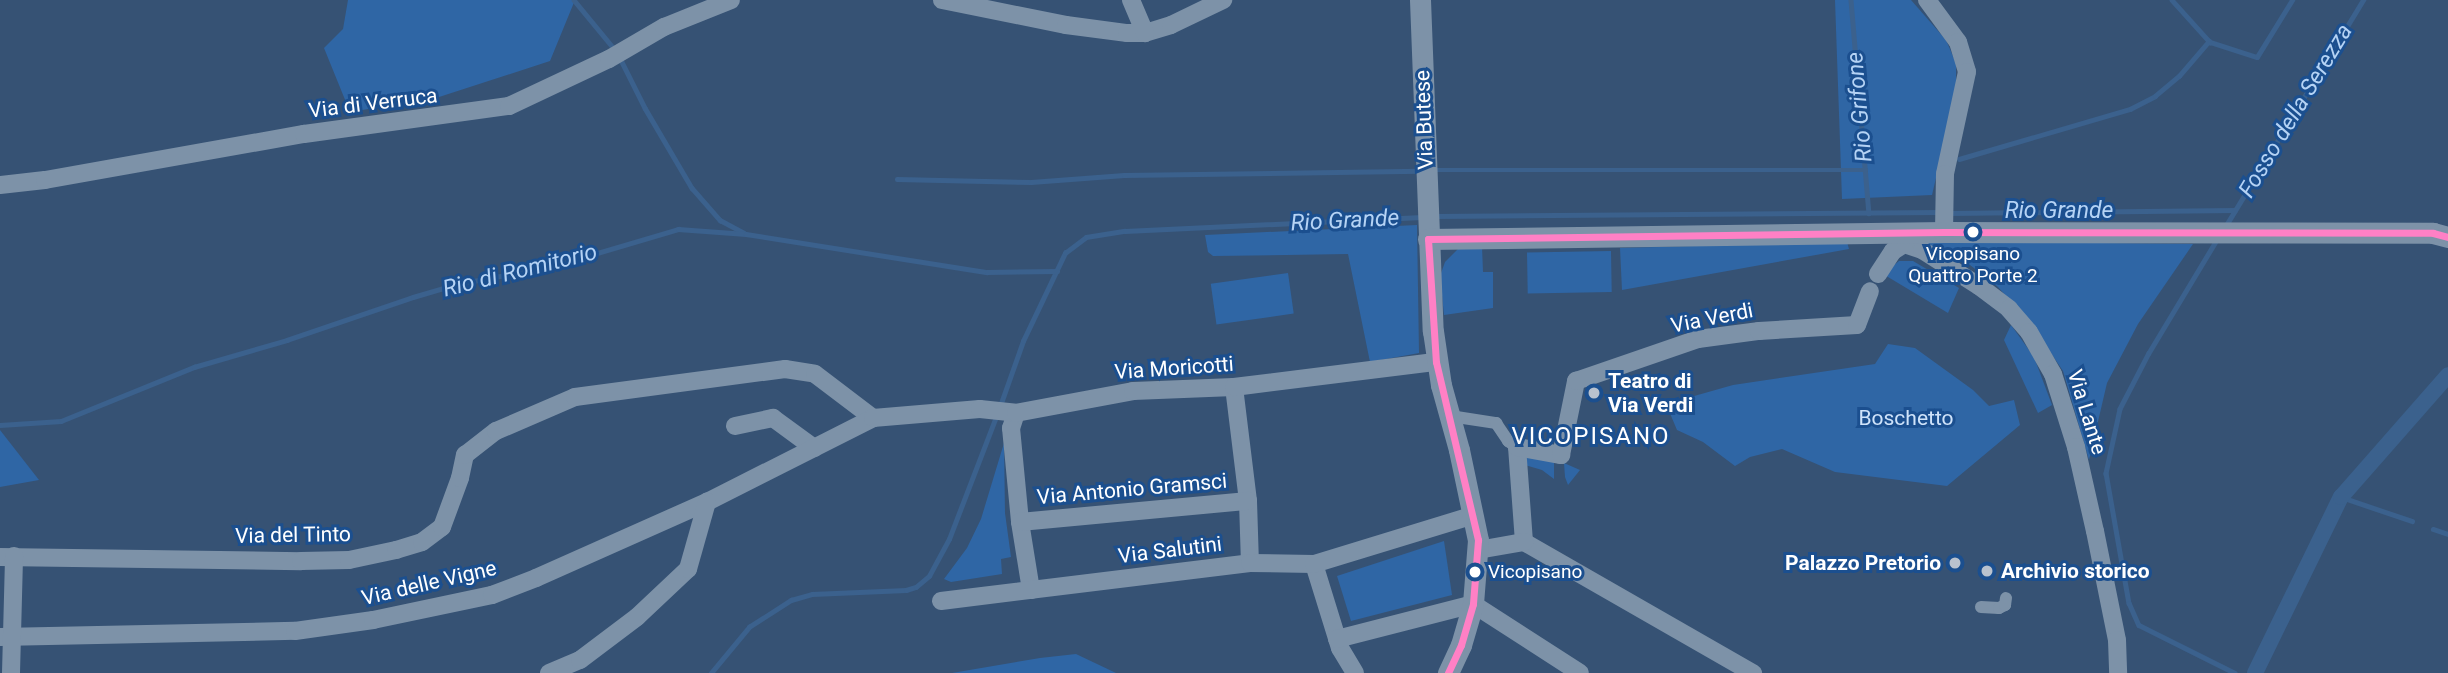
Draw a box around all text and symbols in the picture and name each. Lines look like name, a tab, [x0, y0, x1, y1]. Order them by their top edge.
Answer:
water label: Fosso della Serezza	[2233, 19, 2359, 203]
water label: Rio Grifone	[1841, 51, 1879, 163]
street label: Via Butese	[1410, 70, 1438, 170]
street label: Via di Verruca	[307, 83, 439, 123]
water label: Rio Grande	[2005, 197, 2113, 225]
water label: Rio Grande	[1290, 204, 1400, 238]
marker: Vicopisano Quattro Porte 2	[1966, 225, 1980, 239]
water label: Rio di Romitorio	[440, 238, 600, 304]
place label: Vicopisano Quattro Porte 2	[1908, 243, 2038, 287]
street label: Via Verdi	[1669, 298, 1755, 338]
street label: Via Moricotti	[1114, 351, 1234, 385]
street label: Via Lante	[2062, 367, 2112, 457]
place label: Teatro di Via Verdi	[1608, 368, 1693, 418]
marker: Teatro di Via Verdi	[1586, 385, 1602, 401]
park label: Boschetto	[1858, 405, 1954, 431]
district label: VICOPISANO	[1513, 423, 1669, 451]
street label: Via Antonio Gramsci	[1036, 468, 1228, 510]
street label: Via del Tinto	[235, 521, 351, 549]
street label: Via Salutini	[1117, 531, 1223, 569]
place label: Palazzo Pretorio	[1785, 550, 1941, 576]
street label: Via delle Vigne	[359, 555, 499, 611]
marker: Palazzo Pretorio	[1947, 555, 1963, 571]
place label: Archivio storico	[2001, 558, 2150, 584]
place label: Vicopisano	[1488, 561, 1582, 583]
marker: Archivio storico	[1979, 563, 1995, 579]
marker: Vicopisano	[1468, 565, 1482, 579]

